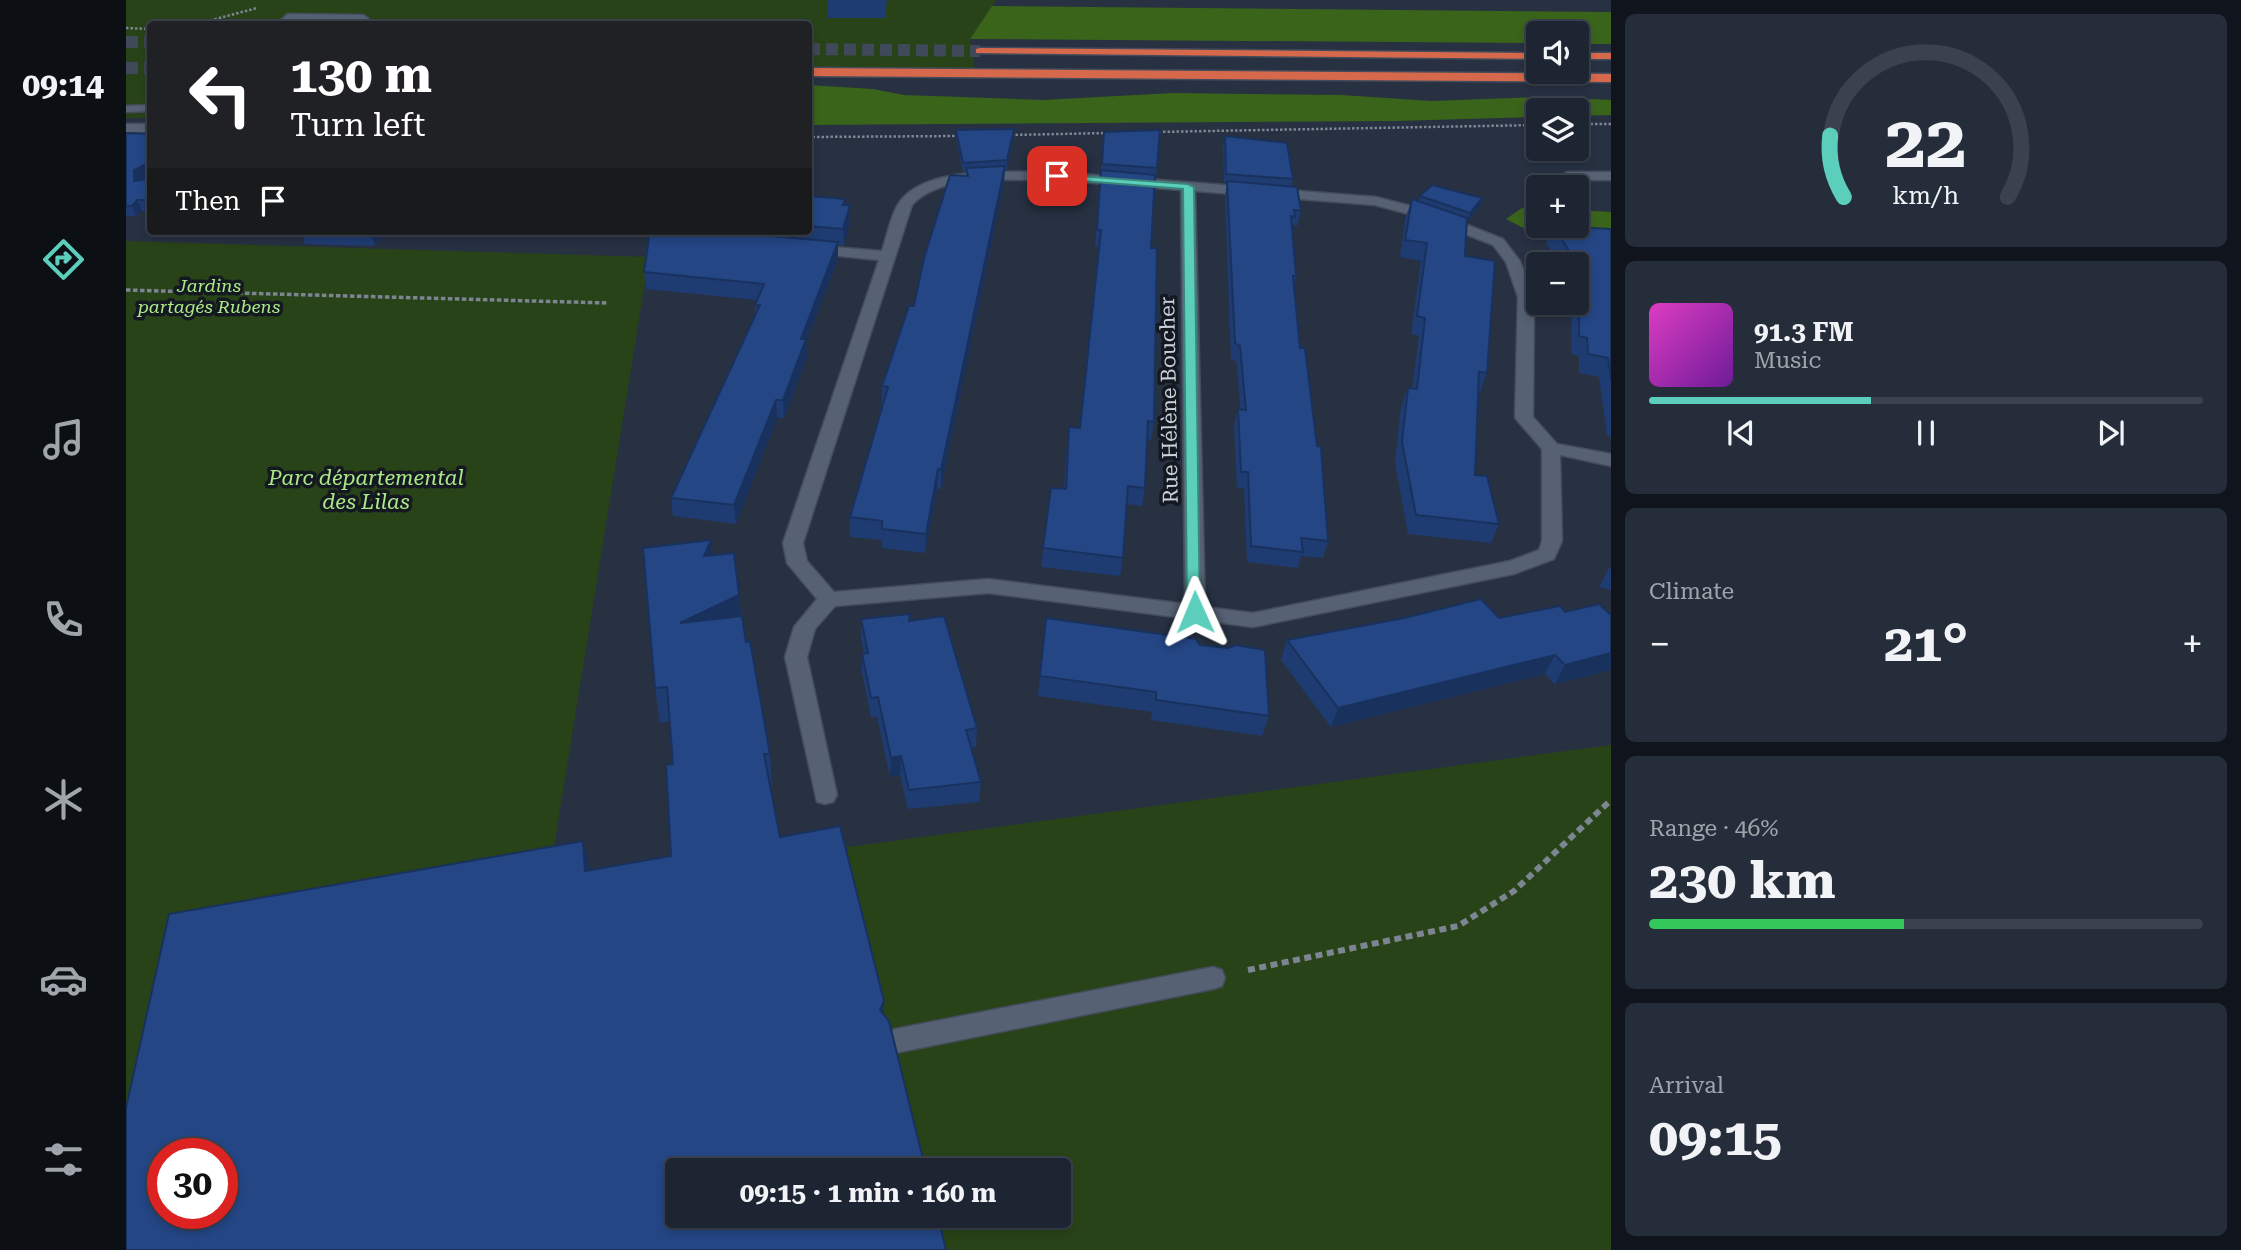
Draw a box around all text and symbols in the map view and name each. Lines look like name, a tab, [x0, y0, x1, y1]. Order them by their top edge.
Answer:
map controls	[1526, 21, 1589, 315]
button: sound	[1526, 21, 1589, 84]
text: 130 m	[290, 47, 432, 104]
icon: left	[175, 49, 266, 140]
text: 09:14	[22, 66, 104, 104]
button: layers	[1526, 98, 1589, 161]
text: 22	[1885, 100, 1967, 185]
text: Turn left	[290, 106, 425, 144]
pin	[1027, 146, 1087, 206]
icon: arrive	[1038, 157, 1076, 195]
button: +	[1526, 175, 1589, 238]
text: km/h	[1893, 180, 1959, 209]
icon: arrive	[254, 182, 292, 220]
text: Then	[175, 186, 240, 216]
icon: directions	[39, 235, 88, 284]
button: −	[1526, 252, 1589, 315]
park label: Jardins partagés Rubens	[136, 275, 280, 317]
street label: Rue Hélène Boucher	[1155, 296, 1183, 504]
text: 91.3 FM	[1754, 317, 1854, 347]
text: Music	[1754, 347, 1821, 374]
icon: previous	[1722, 414, 1760, 452]
icon: pause	[1907, 414, 1945, 452]
icon: next	[2092, 414, 2130, 452]
icon: music	[39, 415, 88, 464]
park label: Parc départemental des Lilas	[267, 466, 464, 514]
position arrow	[1158, 575, 1232, 649]
text: Climate	[1649, 578, 1734, 605]
icon: phone	[39, 595, 88, 644]
text: 21°	[1884, 613, 1968, 674]
text: −	[1649, 622, 1670, 666]
text: +	[2182, 622, 2203, 666]
icon: climate	[39, 775, 88, 824]
text: Range · 46%	[1649, 815, 1778, 842]
text: 230 km	[1649, 850, 1836, 911]
icon: car	[39, 955, 88, 1004]
text: Arrival	[1649, 1072, 1724, 1099]
text: 09:15	[1649, 1107, 1782, 1168]
icon: filters	[39, 1135, 88, 1184]
speed limit sign: 30	[147, 1138, 238, 1229]
text: 09:15 · 1 min · 160 m	[740, 1178, 996, 1208]

